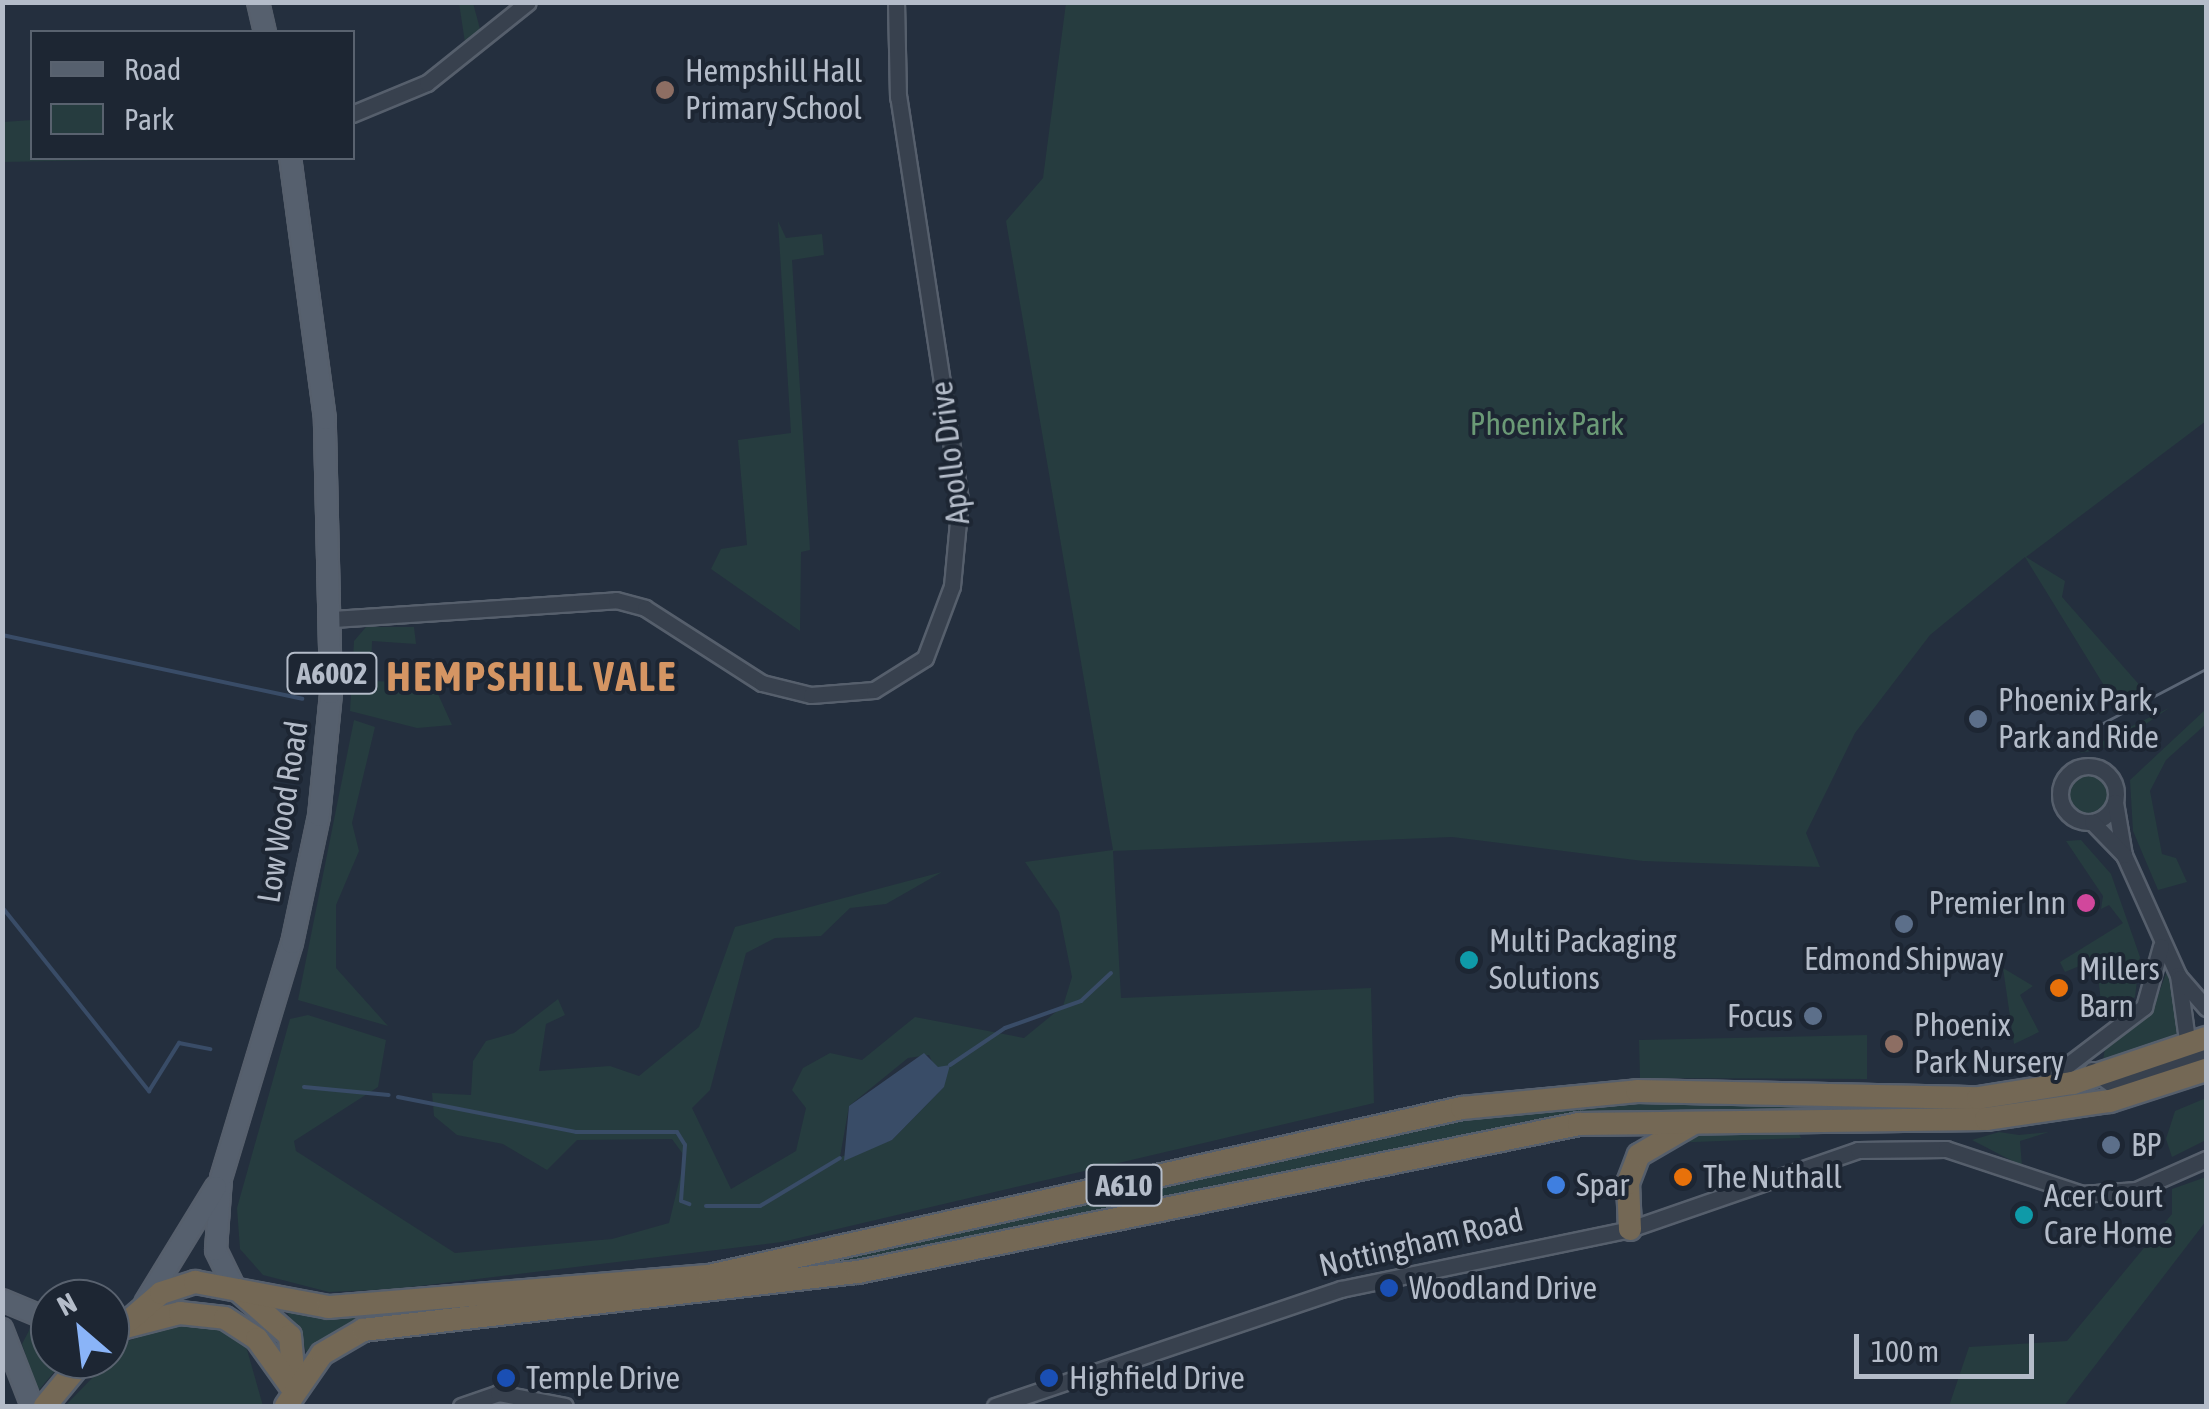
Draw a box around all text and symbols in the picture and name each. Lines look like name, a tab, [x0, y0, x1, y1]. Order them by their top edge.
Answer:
legend	[30, 30, 355, 160]
text: Road	[124, 52, 181, 86]
place label: Hempshill Hall Primary School	[685, 53, 862, 128]
marker: Hempshill Hall Primary School	[654, 79, 676, 101]
text: Park	[124, 102, 174, 136]
street label: Apollo Drive	[922, 379, 978, 527]
park label: Phoenix Park	[1470, 405, 1624, 443]
road number: A6002	[284, 648, 380, 698]
district label: HEMPSHILL VALE	[386, 651, 678, 701]
place label: Phoenix Park, Park and Ride	[1998, 682, 2159, 757]
marker: Phoenix Park, Park and Ride	[1967, 708, 1989, 730]
street label: Low Wood Road	[250, 718, 316, 906]
place label: Premier Inn	[1928, 884, 2066, 922]
marker: Premier Inn	[2075, 892, 2097, 914]
marker: Edmond Shipway	[1893, 913, 1915, 935]
place label: Multi Packaging Solutions	[1489, 923, 1676, 998]
place label: Edmond Shipway	[1804, 940, 2004, 978]
marker: Multi Packaging Solutions	[1458, 949, 1480, 971]
place label: Millers Barn	[2079, 951, 2160, 1026]
marker: Millers Barn	[2048, 977, 2070, 999]
place label: Focus	[1727, 997, 1793, 1035]
marker: Focus	[1802, 1005, 1824, 1027]
place label: Phoenix Park Nursery	[1914, 1007, 2064, 1082]
marker: Phoenix Park Nursery	[1883, 1033, 1905, 1055]
place label: BP	[2131, 1126, 2162, 1164]
marker: BP	[2100, 1134, 2122, 1156]
place label: The Nuthall	[1703, 1158, 1842, 1196]
road number: A610	[1084, 1160, 1164, 1210]
place label: Spar	[1576, 1166, 1629, 1204]
marker: The Nuthall	[1672, 1166, 1694, 1188]
marker: Spar	[1545, 1174, 1567, 1196]
place label: Acer Court Care Home	[2044, 1178, 2173, 1253]
street label: Nottingham Road	[1315, 1201, 1527, 1285]
marker: Acer Court Care Home	[2013, 1204, 2035, 1226]
place label: Woodland Drive	[1409, 1269, 1597, 1307]
marker: Woodland Drive	[1378, 1277, 1400, 1299]
north arrow	[30, 1279, 130, 1379]
text: N	[52, 1286, 82, 1322]
scale bar	[1859, 1314, 2039, 1376]
text: 100 m	[1871, 1334, 1939, 1368]
place label: Temple Drive	[526, 1359, 680, 1397]
place label: Highfield Drive	[1069, 1359, 1245, 1397]
marker: Temple Drive	[495, 1367, 517, 1389]
marker: Highfield Drive	[1038, 1367, 1060, 1389]

